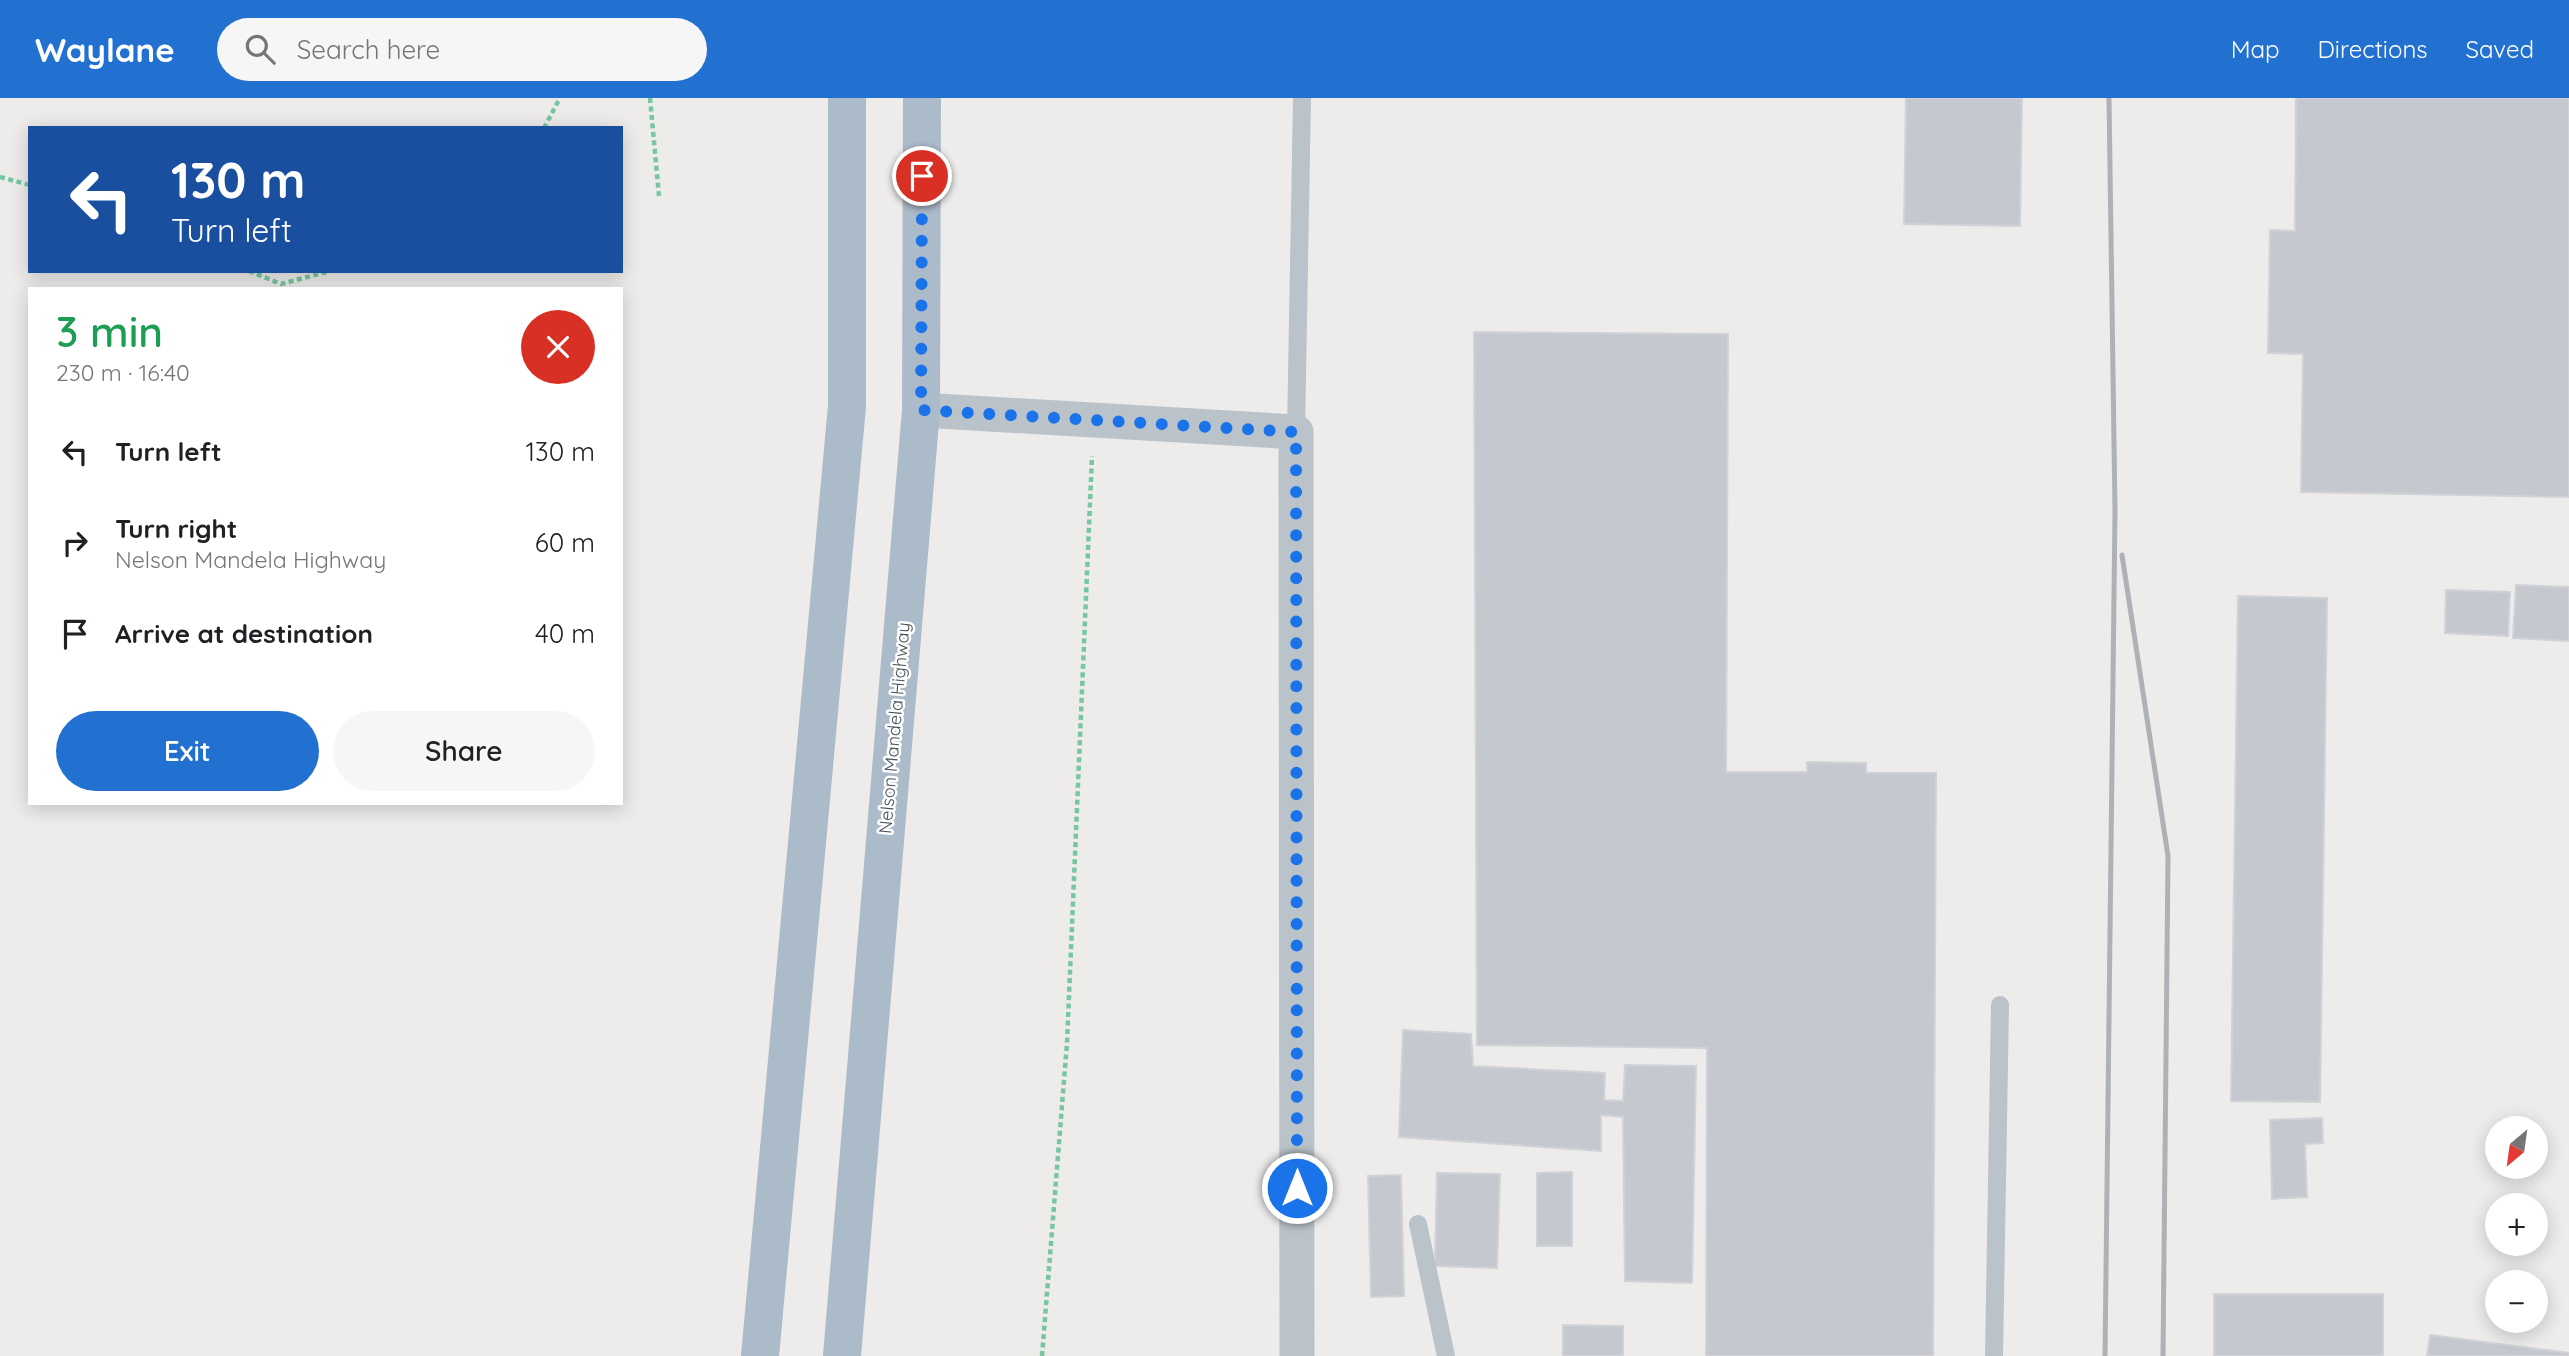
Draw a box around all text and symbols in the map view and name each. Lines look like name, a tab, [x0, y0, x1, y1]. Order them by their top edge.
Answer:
search box	[217, 18, 707, 81]
text: Waylane	[35, 29, 175, 70]
icon: search	[241, 30, 279, 68]
text: Search here	[297, 33, 440, 66]
text: Map	[2231, 34, 2280, 64]
text: Directions	[2318, 34, 2428, 64]
text: Saved	[2466, 34, 2534, 64]
pin	[892, 146, 952, 206]
text: 130 m	[171, 149, 305, 210]
icon: left	[56, 154, 147, 245]
icon: arrive	[903, 157, 941, 195]
text: Turn left	[171, 210, 292, 250]
text: 3 min	[56, 305, 163, 358]
button: close	[521, 310, 595, 384]
text: 230 m · 16:40	[56, 358, 190, 387]
icon: left	[56, 433, 94, 471]
text: Turn left	[115, 435, 222, 468]
text: 130 m	[525, 435, 595, 468]
text: Turn right	[115, 512, 237, 545]
icon: right	[56, 524, 94, 562]
text: 60 m	[535, 526, 595, 559]
text: Nelson Mandela Highway	[115, 545, 386, 574]
icon: arrive	[56, 615, 94, 653]
text: Arrive at destination	[115, 617, 373, 650]
text: 40 m	[535, 617, 595, 650]
street label: Nelson Mandela Highway	[873, 621, 915, 835]
button: Exit	[56, 711, 319, 791]
button: Share	[333, 711, 595, 791]
north arrow	[2485, 1116, 2548, 1180]
map controls	[2485, 1116, 2548, 1333]
position arrow	[1260, 1151, 1334, 1225]
button: +	[2485, 1193, 2548, 1256]
button: −	[2485, 1270, 2548, 1333]

